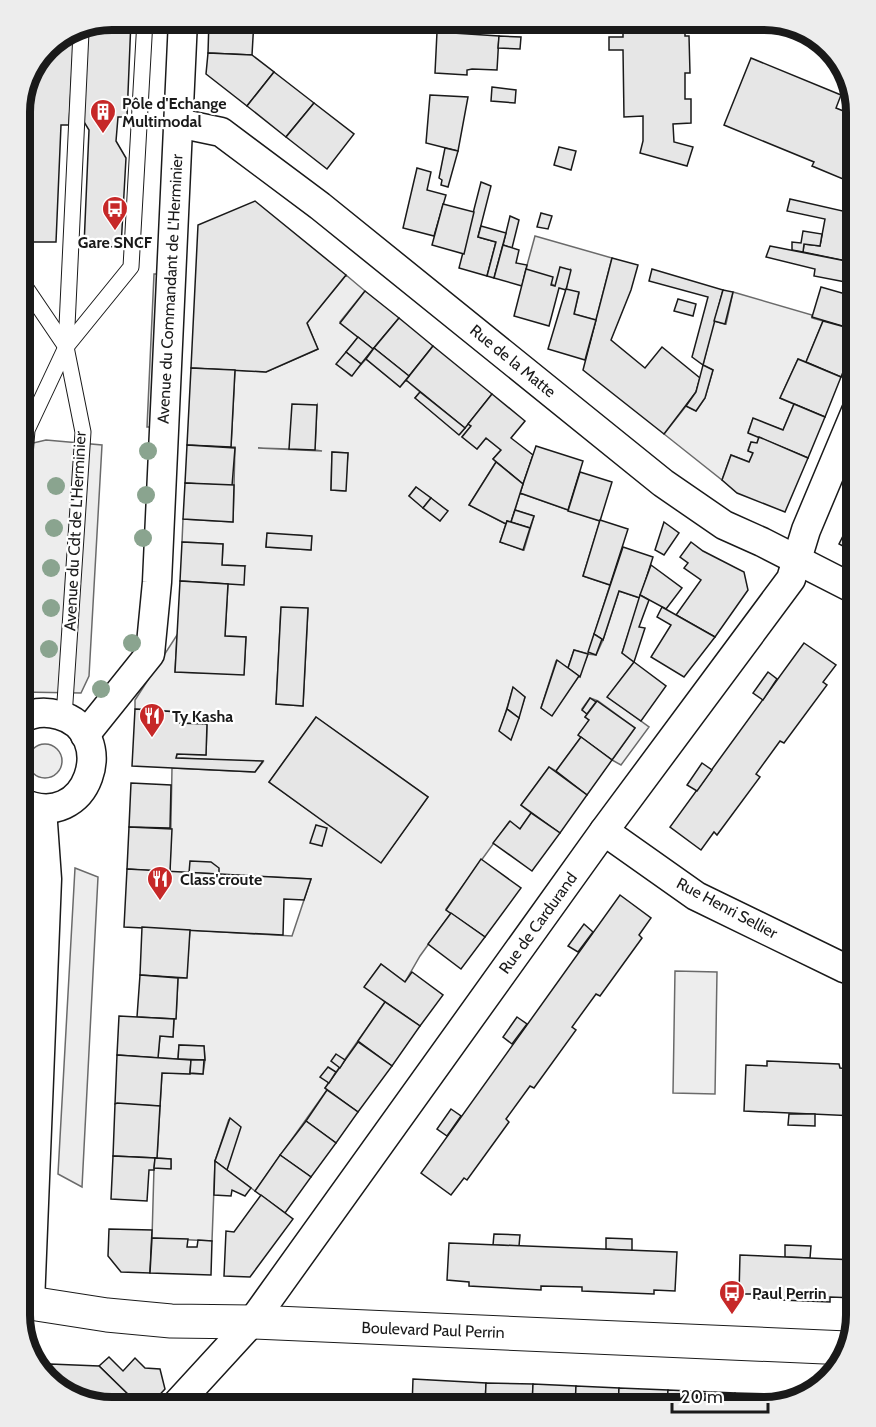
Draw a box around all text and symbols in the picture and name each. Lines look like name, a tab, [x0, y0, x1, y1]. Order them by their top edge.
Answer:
place label: Pôle d'Echange Multimodal	[122, 94, 227, 131]
building icon: Pôle d'Echange Multimodal	[88, 97, 118, 135]
street label: Avenue du Commandant de L'Herminier	[153, 153, 187, 424]
bus stop icon: Gare SNCF	[100, 194, 130, 232]
place label: Gare SNCF	[78, 233, 153, 252]
street label: Rue de la Matte	[466, 321, 560, 401]
street label: Avenue du Cdt de L'Herminier	[60, 430, 90, 631]
restaurant icon: Ty Kasha	[137, 701, 167, 739]
place label: Ty Kasha	[172, 707, 233, 726]
restaurant icon: Class'croute	[145, 864, 175, 902]
street label: Rue de Cardurand	[495, 869, 581, 977]
place label: Class'croute	[180, 870, 262, 889]
street label: Rue Henri Sellier	[673, 873, 782, 943]
bus stop icon: Paul Perrin	[717, 1278, 747, 1316]
place label: Paul Perrin	[752, 1284, 827, 1303]
street label: Boulevard Paul Perrin	[361, 1318, 505, 1342]
scale bar	[672, 1376, 768, 1414]
text: 20 m	[681, 1386, 723, 1408]

